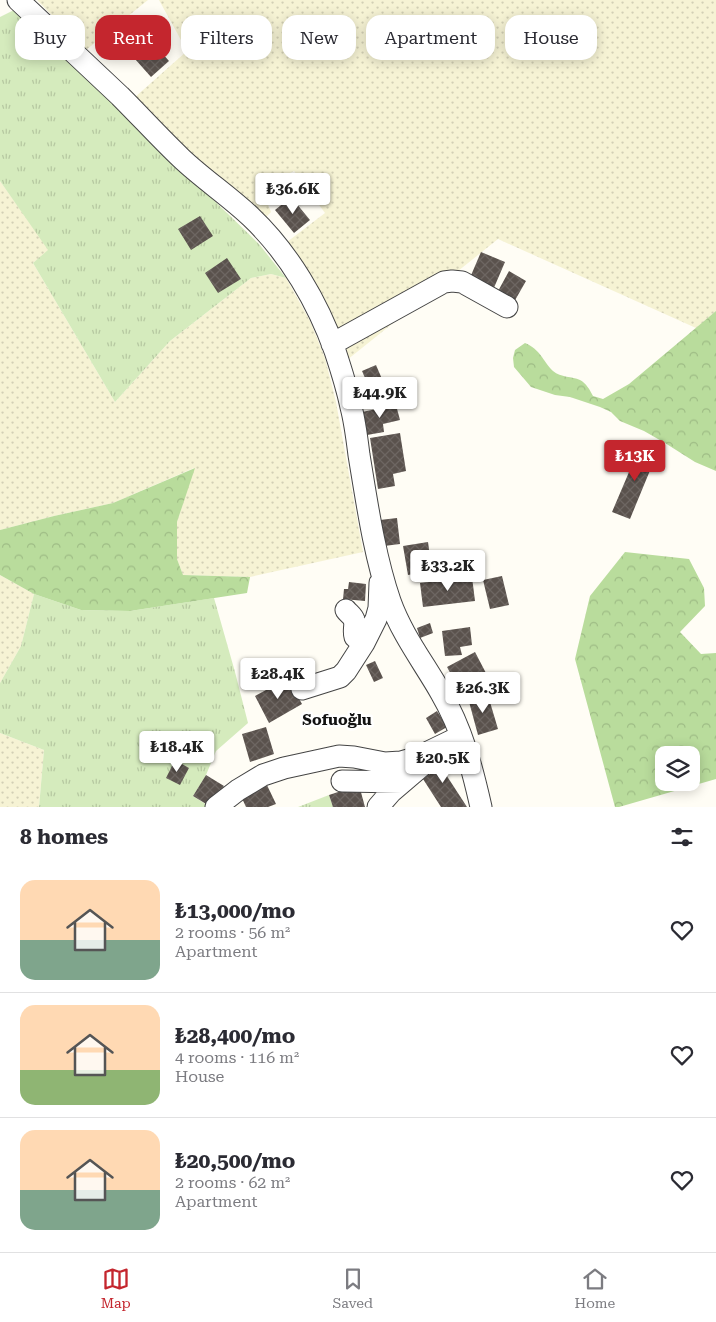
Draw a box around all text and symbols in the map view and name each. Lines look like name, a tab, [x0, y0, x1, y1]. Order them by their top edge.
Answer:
chip: Buy	[15, 15, 85, 60]
chip: Rent	[95, 15, 171, 60]
chip: Filters	[181, 15, 272, 60]
chip: New	[282, 15, 356, 60]
chip: Apartment	[366, 15, 495, 60]
chip: House	[505, 15, 597, 60]
pin: ₺36.6K	[252, 172, 334, 215]
text: ₺36.6K	[266, 179, 320, 198]
pin: ₺44.9K	[339, 376, 421, 419]
text: ₺44.9K	[353, 383, 407, 402]
pin: ₺13K	[605, 440, 665, 482]
text: ₺13K	[615, 446, 655, 465]
pin: ₺33.2K	[407, 550, 489, 592]
text: ₺33.2K	[421, 556, 475, 575]
pin: ₺28.4K	[237, 658, 319, 700]
text: ₺28.4K	[251, 664, 305, 683]
pin: ₺26.3K	[442, 672, 524, 714]
text: ₺26.3K	[456, 678, 510, 697]
district label: Sofuoğlu	[302, 711, 372, 729]
pin: ₺18.4K	[136, 730, 218, 773]
text: ₺18.4K	[150, 737, 204, 756]
pin: ₺20.5K	[402, 742, 484, 784]
map controls	[655, 746, 700, 791]
button: layers	[655, 746, 700, 791]
text: ₺20.5K	[416, 748, 470, 767]
icon: filters	[668, 823, 696, 851]
text: 8 homes	[20, 825, 108, 849]
text: ₺13,000/mo	[175, 899, 295, 923]
icon: home	[60, 900, 120, 960]
icon: heart	[668, 916, 696, 944]
text: 2 rooms · 56 m²	[175, 923, 290, 942]
text: Apartment	[175, 942, 258, 961]
text: ₺28,400/mo	[175, 1024, 295, 1048]
icon: home	[60, 1025, 120, 1085]
icon: heart	[668, 1041, 696, 1069]
text: 4 rooms · 116 m²	[175, 1048, 299, 1067]
text: House	[175, 1067, 224, 1086]
text: ₺20,500/mo	[175, 1149, 295, 1173]
icon: home	[60, 1150, 120, 1210]
icon: heart	[668, 1166, 696, 1194]
text: 2 rooms · 62 m²	[175, 1173, 290, 1192]
text: Apartment	[175, 1192, 258, 1211]
tab: Map	[101, 1265, 131, 1311]
tab: Saved	[332, 1265, 373, 1311]
tab: Home	[575, 1265, 615, 1311]

